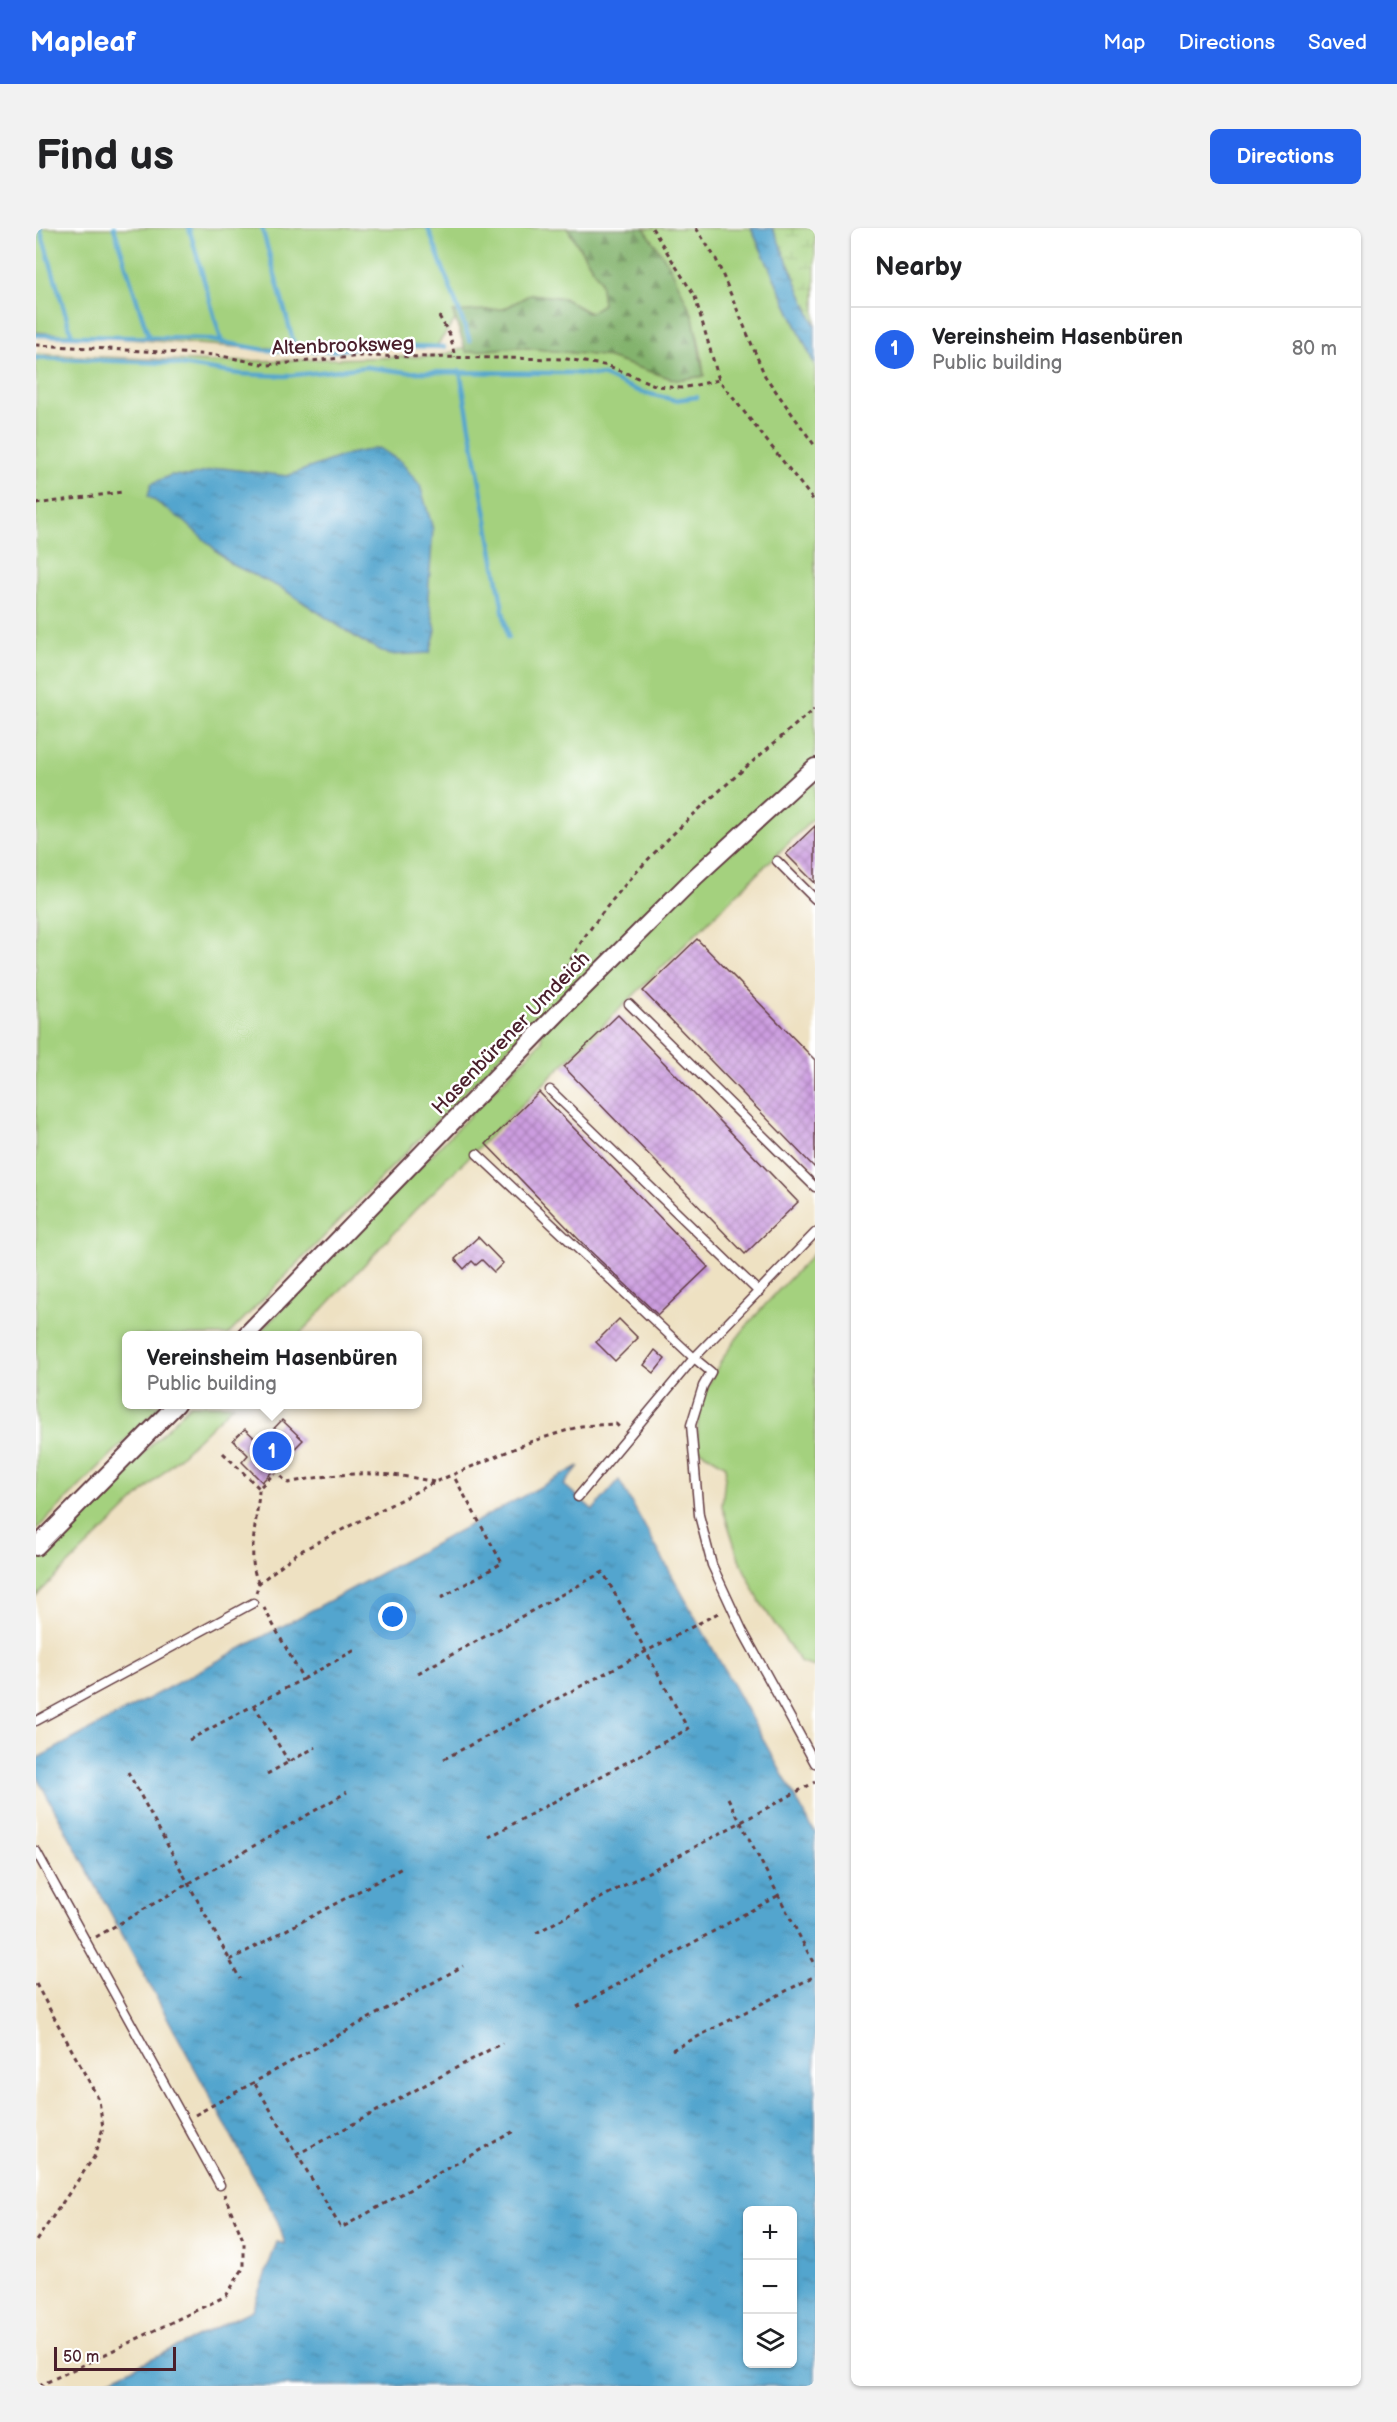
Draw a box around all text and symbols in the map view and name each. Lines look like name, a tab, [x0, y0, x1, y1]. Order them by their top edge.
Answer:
text: Mapleaf	[30, 26, 136, 59]
text: Map	[1103, 30, 1146, 55]
text: Directions	[1179, 30, 1275, 55]
text: Saved	[1308, 30, 1367, 55]
button: Directions	[1210, 129, 1361, 184]
text: Find us	[36, 131, 174, 182]
text: Nearby	[875, 252, 962, 283]
text: Vereinsheim Hasenbüren	[932, 324, 1183, 351]
street label: Altenbrooksweg	[271, 332, 415, 360]
text: 1	[890, 337, 899, 361]
text: 80 m	[1292, 337, 1337, 361]
text: Public building	[932, 351, 1062, 375]
street label: Hasenbürener Umdeich	[427, 947, 595, 1119]
popup	[122, 1331, 422, 1409]
text: Vereinsheim Hasenbüren	[146, 1345, 398, 1372]
text: Public building	[146, 1372, 277, 1396]
pin: 1	[252, 1428, 292, 1474]
your location	[378, 1602, 407, 1631]
map controls	[743, 2206, 797, 2368]
button: +	[743, 2206, 797, 2260]
button: −	[743, 2260, 797, 2314]
button: layers	[743, 2314, 797, 2368]
scale bar	[54, 2344, 176, 2372]
text: 50 m	[63, 2348, 99, 2367]

